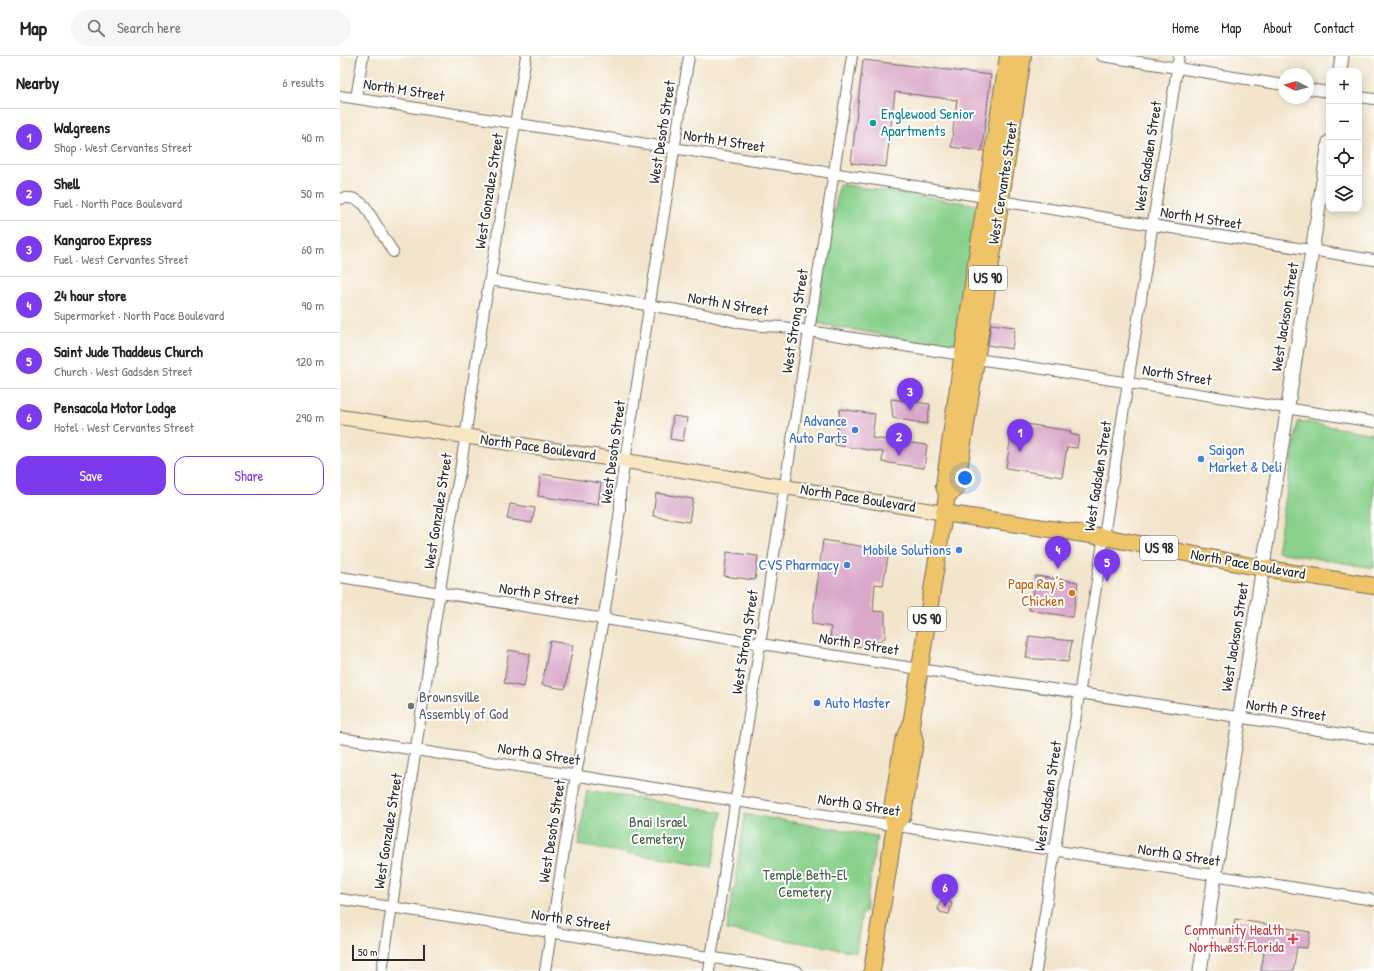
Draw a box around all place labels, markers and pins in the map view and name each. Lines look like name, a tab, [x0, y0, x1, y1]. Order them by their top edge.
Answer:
place label: Englewood Senior Apartments	[881, 103, 974, 141]
marker: Englewood Senior Apartments	[868, 118, 878, 128]
pin: 3	[897, 378, 923, 411]
place label: Advance Auto Parts	[789, 410, 847, 448]
pin: 1	[1007, 419, 1033, 452]
pin: 2	[886, 423, 912, 456]
marker: Advance Auto Parts	[850, 425, 860, 435]
place label: Saigon Market & Deli	[1209, 439, 1282, 477]
marker: Saigon Market & Deli	[1196, 454, 1206, 464]
pin: 4	[1045, 536, 1071, 569]
place label: Mobile Solutions	[863, 539, 951, 560]
marker: Mobile Solutions	[954, 545, 964, 555]
pin: 5	[1094, 549, 1120, 582]
place label: CVS Pharmacy	[759, 554, 839, 575]
marker: CVS Pharmacy	[842, 560, 852, 570]
place label: Papa Ray's Chicken	[1008, 573, 1064, 611]
marker: Papa Ray's Chicken	[1067, 588, 1077, 598]
place label: Brownsville Assembly of God	[419, 686, 508, 724]
place label: Auto Master	[825, 692, 891, 713]
marker: Auto Master	[812, 698, 822, 708]
marker: Brownsville Assembly of God	[406, 701, 416, 711]
pin: 6	[932, 874, 958, 907]
place label: Community Health Northwest Florida	[1184, 919, 1284, 957]
marker: Community Health Northwest Florida	[1287, 933, 1299, 945]

